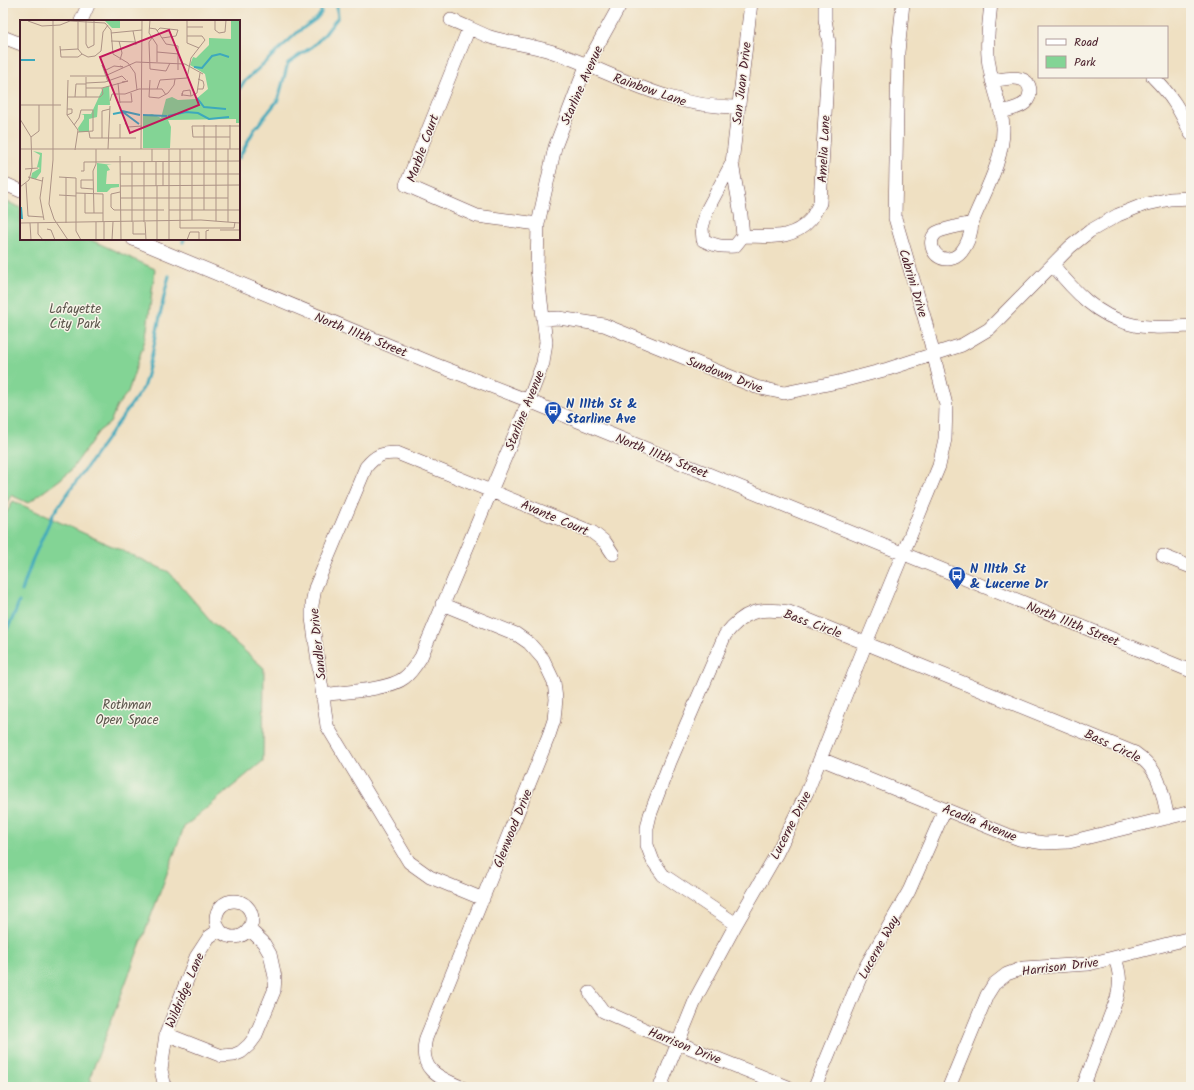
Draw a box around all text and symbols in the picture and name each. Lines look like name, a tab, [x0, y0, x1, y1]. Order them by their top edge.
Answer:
inset map	[20, 20, 240, 240]
legend	[1038, 26, 1168, 78]
text: Road	[1074, 33, 1099, 52]
street label: San Juan Drive	[727, 41, 758, 126]
street label: Starline Avenue	[556, 42, 609, 129]
text: Park	[1074, 53, 1096, 72]
street label: Rainbow Lane	[610, 68, 689, 113]
street label: Marble Court	[401, 111, 446, 185]
street label: Amelia Lane	[812, 115, 837, 183]
street label: Cabrini Drive	[892, 247, 933, 320]
park label: Lafayette City Park	[49, 299, 101, 335]
street label: North 111th Street	[311, 307, 411, 364]
street label: Sundown Drive	[683, 351, 766, 400]
street label: Starline Avenue	[500, 367, 551, 454]
place label: N 111th St & Starline Ave	[566, 394, 637, 430]
bus stop icon: N 111th St & Starline Ave	[543, 400, 563, 425]
street label: North 111th Street	[612, 428, 712, 485]
street label: Avante Court	[517, 495, 592, 542]
place label: N 111th St & Lucerne Dr	[970, 559, 1049, 595]
bus stop icon: N 111th St & Lucerne Dr	[947, 565, 967, 590]
street label: North 111th Street	[1023, 596, 1123, 653]
street label: Bass Circle	[780, 604, 845, 645]
street label: Sandler Drive	[304, 607, 333, 681]
park label: Rothman Open Space	[95, 695, 159, 731]
street label: Bass Circle	[1080, 724, 1144, 769]
street label: Glenwood Drive	[488, 786, 539, 871]
street label: Lucerne Drive	[765, 788, 818, 864]
street label: Acadia Avenue	[939, 799, 1020, 848]
street label: Lucerne Way	[853, 911, 906, 983]
street label: Wildridge Lane	[160, 950, 211, 1032]
street label: Harrison Drive	[1021, 952, 1100, 983]
street label: Harrison Drive	[645, 1022, 724, 1071]

